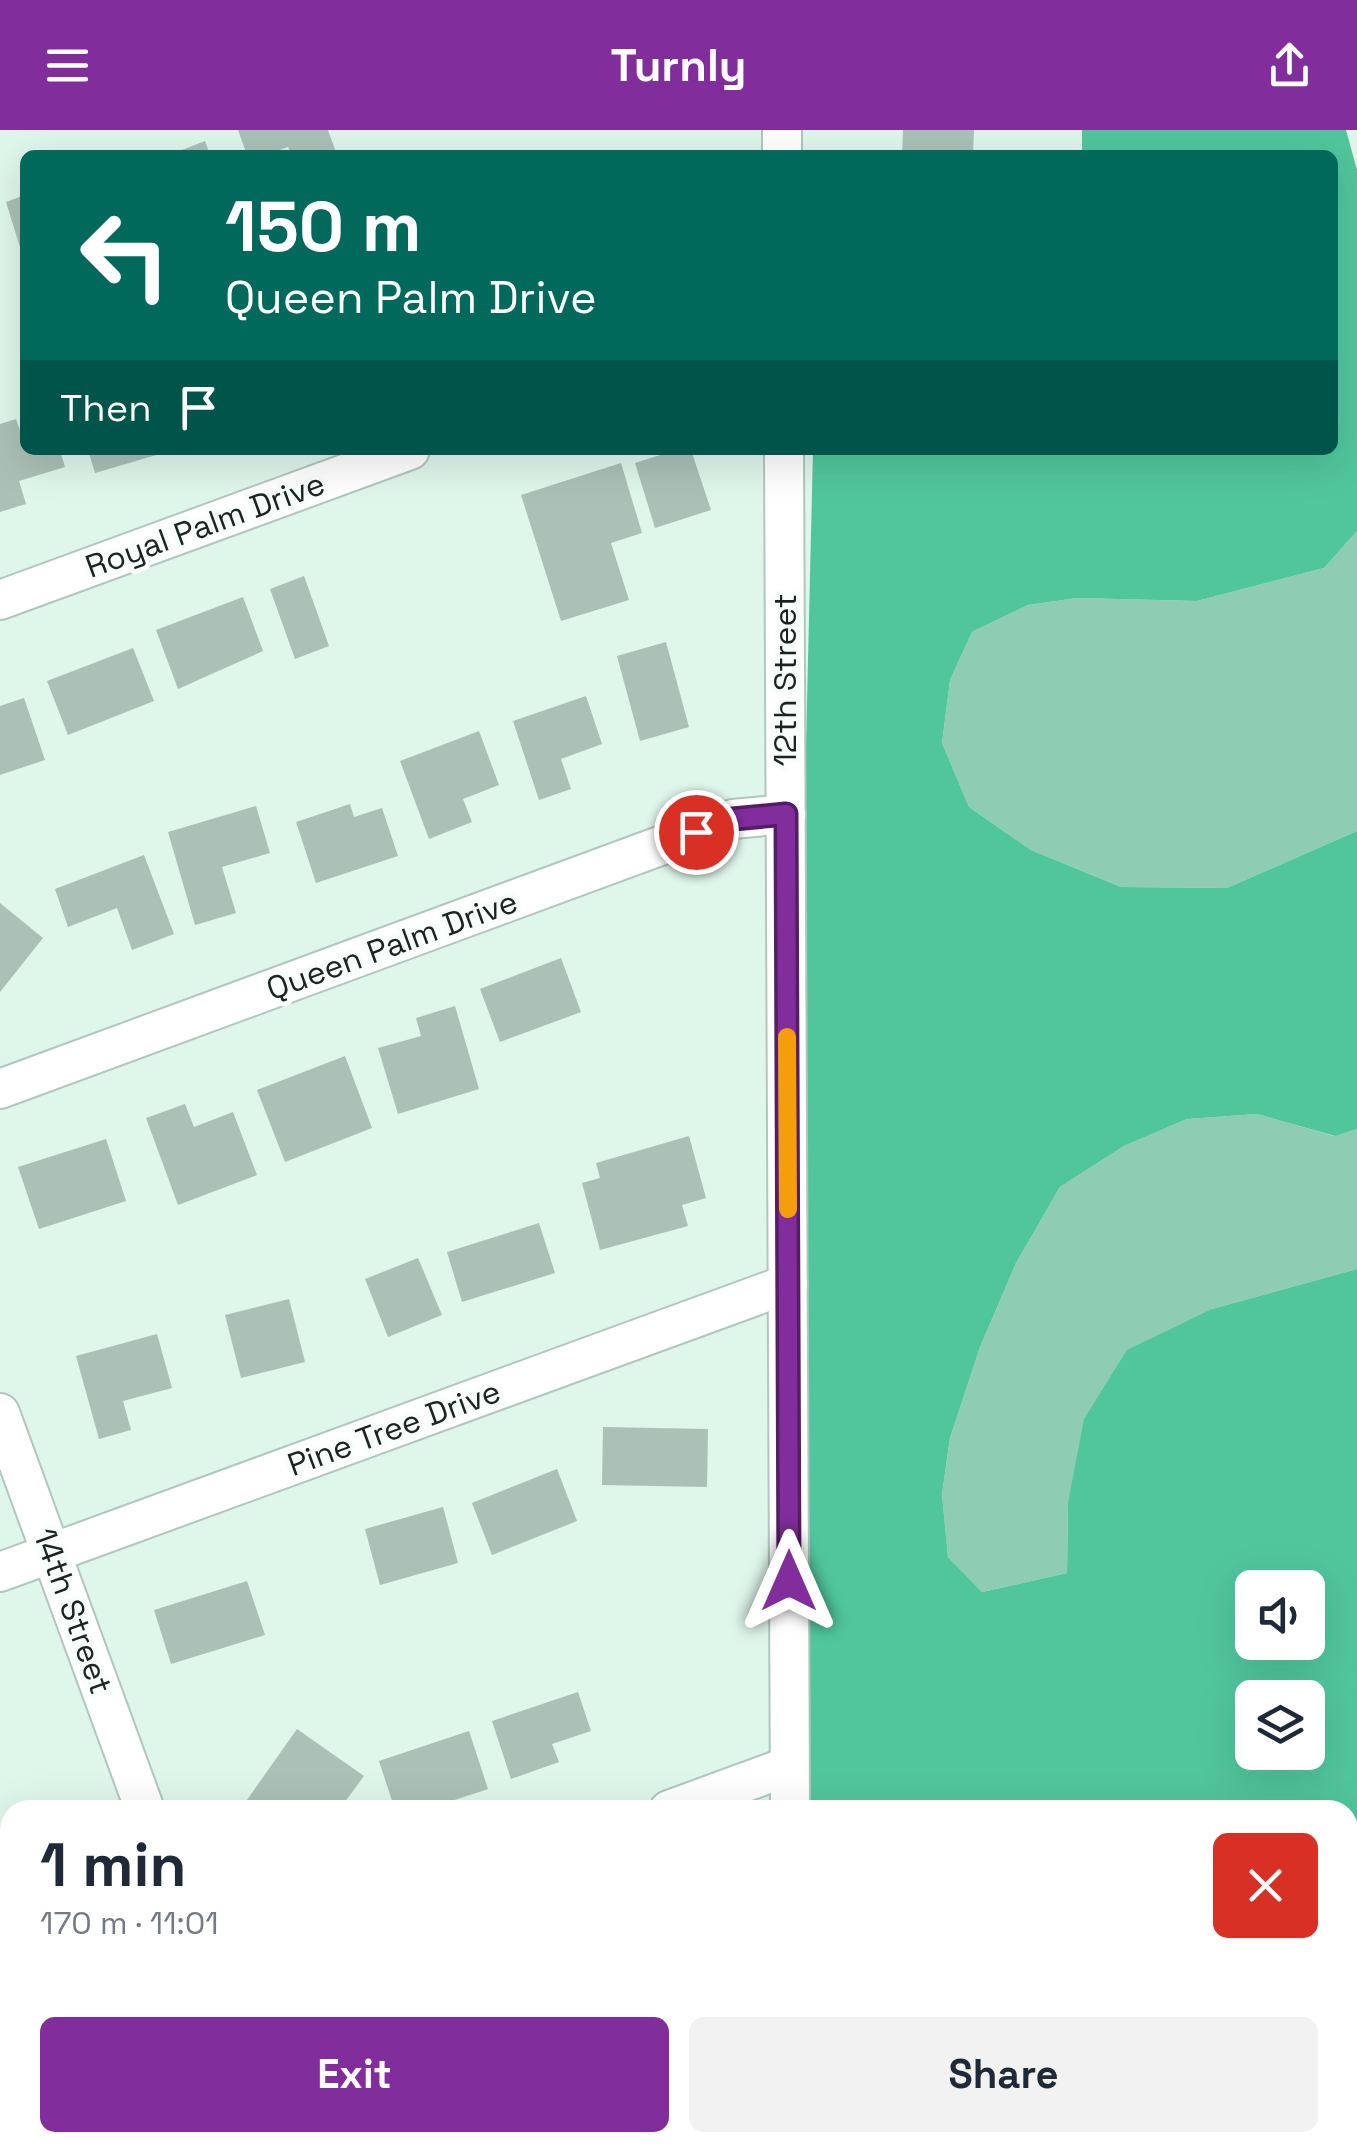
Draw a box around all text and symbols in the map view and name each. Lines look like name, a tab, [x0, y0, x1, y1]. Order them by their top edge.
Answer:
text: Turnly	[610, 37, 747, 94]
icon: menu	[40, 38, 95, 93]
icon: share	[1262, 38, 1317, 93]
text: 150 m	[225, 182, 422, 271]
icon: left	[60, 190, 190, 320]
text: Queen Palm Drive	[225, 269, 597, 326]
icon: arrive	[171, 380, 226, 435]
text: Then	[60, 384, 151, 432]
street label: Royal Palm Drive	[80, 463, 330, 587]
street label: 12th Street	[765, 593, 805, 767]
pin	[654, 790, 739, 875]
icon: arrive	[669, 805, 724, 860]
street label: Queen Palm Drive	[261, 881, 523, 1009]
street label: Pine Tree Drive	[282, 1371, 506, 1485]
street label: 14th Street	[24, 1523, 122, 1699]
position arrow	[737, 1529, 841, 1633]
map controls	[1235, 1570, 1325, 1770]
button: sound	[1235, 1570, 1325, 1660]
button: layers	[1235, 1680, 1325, 1770]
text: 1 min	[40, 1827, 187, 1904]
button: close	[1213, 1833, 1318, 1938]
text: 170 m · 11:01	[40, 1903, 219, 1943]
button: Exit	[40, 2017, 669, 2132]
button: Share	[689, 2017, 1318, 2132]

